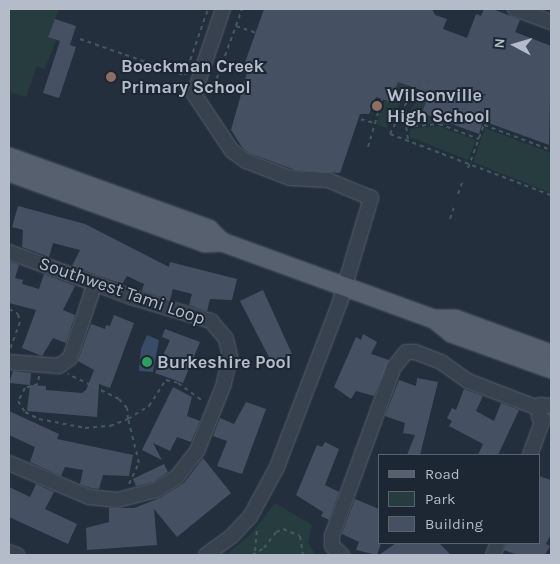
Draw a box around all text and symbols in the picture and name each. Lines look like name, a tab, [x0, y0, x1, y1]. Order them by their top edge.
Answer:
north arrow	[490, 20, 540, 70]
text: N	[491, 38, 509, 49]
place label: Boeckman Creek Primary School	[121, 56, 264, 98]
marker: Boeckman Creek Primary School	[105, 71, 117, 83]
place label: Wilsonville High School	[387, 85, 490, 128]
marker: Wilsonville High School	[371, 100, 383, 112]
street label: Southwest Tami Loop	[36, 252, 208, 330]
place label: Burkeshire Pool	[157, 351, 291, 373]
marker: Burkeshire Pool	[141, 356, 153, 368]
legend	[378, 454, 540, 544]
text: Road	[425, 465, 460, 483]
text: Park	[425, 490, 455, 508]
text: Building	[425, 515, 483, 533]

